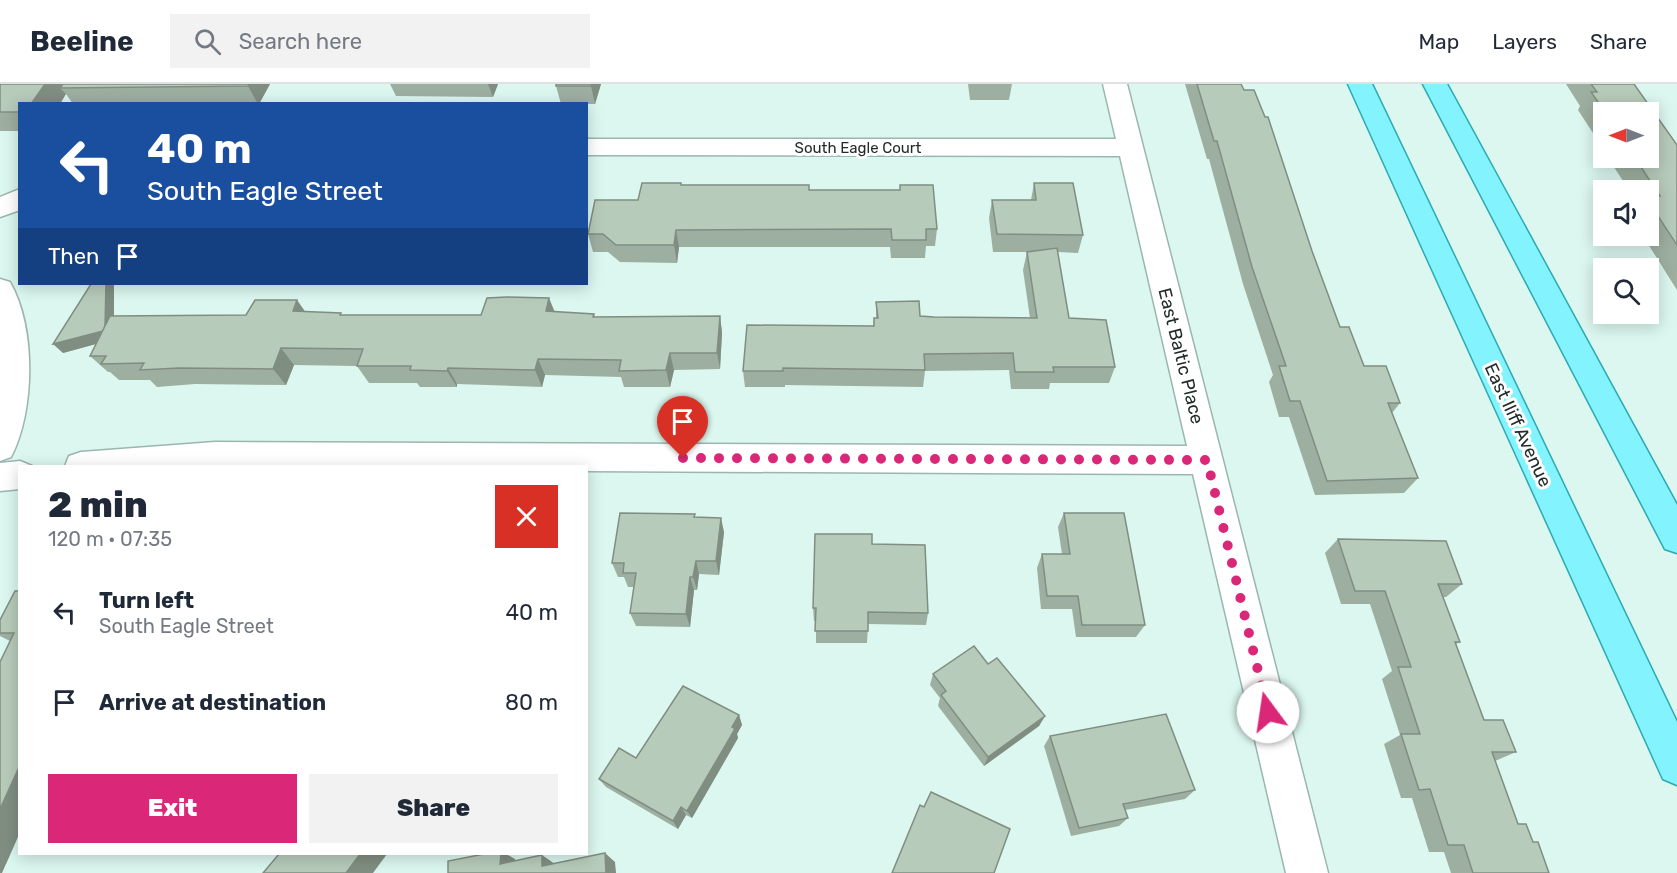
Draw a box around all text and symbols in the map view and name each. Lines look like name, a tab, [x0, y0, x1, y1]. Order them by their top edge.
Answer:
search box	[170, 14, 590, 68]
text: Beeline	[30, 25, 134, 58]
icon: search	[191, 25, 224, 58]
text: Search here	[239, 28, 362, 55]
text: Map	[1418, 29, 1459, 54]
text: Layers	[1492, 29, 1557, 54]
text: Share	[1590, 29, 1647, 54]
north arrow	[1593, 102, 1659, 168]
map controls	[1593, 102, 1659, 324]
text: 40 m	[147, 124, 252, 174]
icon: left	[48, 126, 126, 204]
street label: South Eagle Court	[795, 139, 922, 157]
text: South Eagle Street	[147, 175, 383, 207]
button: sound	[1593, 180, 1659, 246]
icon: arrive	[111, 240, 144, 273]
text: Then	[48, 243, 99, 270]
button: search	[1593, 258, 1659, 324]
street label: East Baltic Place	[1153, 286, 1209, 426]
street label: East Iliff Avenue	[1480, 360, 1556, 490]
pin	[657, 396, 708, 458]
icon: arrive	[666, 405, 699, 438]
text: 2 min	[48, 483, 148, 526]
button: close	[495, 485, 558, 548]
text: 120 m · 07:35	[48, 527, 172, 551]
text: Turn left	[99, 587, 194, 614]
icon: left	[48, 596, 81, 629]
text: 40 m	[505, 599, 558, 626]
text: South Eagle Street	[99, 614, 274, 638]
position arrow	[1236, 680, 1300, 744]
icon: arrive	[48, 686, 81, 719]
text: Arrive at destination	[99, 689, 326, 716]
text: 80 m	[505, 689, 558, 716]
button: Exit	[48, 774, 297, 843]
button: Share	[309, 774, 558, 843]

